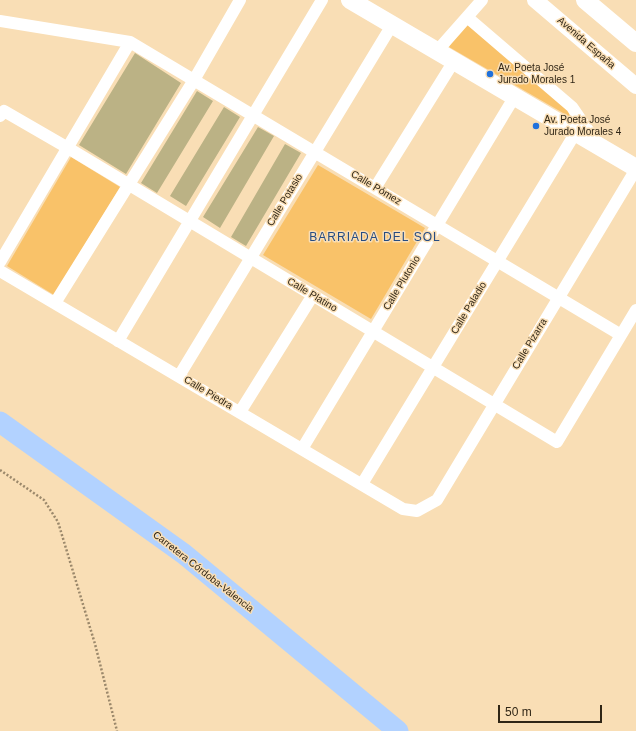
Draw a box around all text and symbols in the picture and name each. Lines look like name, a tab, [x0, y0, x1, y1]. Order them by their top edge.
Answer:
street label: Avenida España	[555, 15, 617, 71]
place label: Av. Poeta José Jurado Morales 1	[498, 62, 575, 86]
marker: Av. Poeta José Jurado Morales 1	[485, 69, 495, 79]
place label: Av. Poeta José Jurado Morales 4	[544, 114, 621, 138]
marker: Av. Poeta José Jurado Morales 4	[531, 121, 541, 131]
street label: Calle Pómez	[349, 168, 403, 208]
street label: Calle Potasio	[265, 172, 305, 228]
district label: BARRIADA DEL SOL	[309, 231, 441, 245]
street label: Calle Plutonio	[381, 253, 423, 313]
street label: Calle Platino	[285, 275, 339, 315]
street label: Calle Paladio	[449, 280, 489, 336]
street label: Calle Pizarra	[510, 316, 550, 372]
street label: Calle Piedra	[182, 374, 234, 412]
street label: Carretera Córdoba-Valencia	[150, 529, 256, 615]
scale bar	[500, 697, 604, 723]
text: 50 m	[505, 705, 532, 719]

